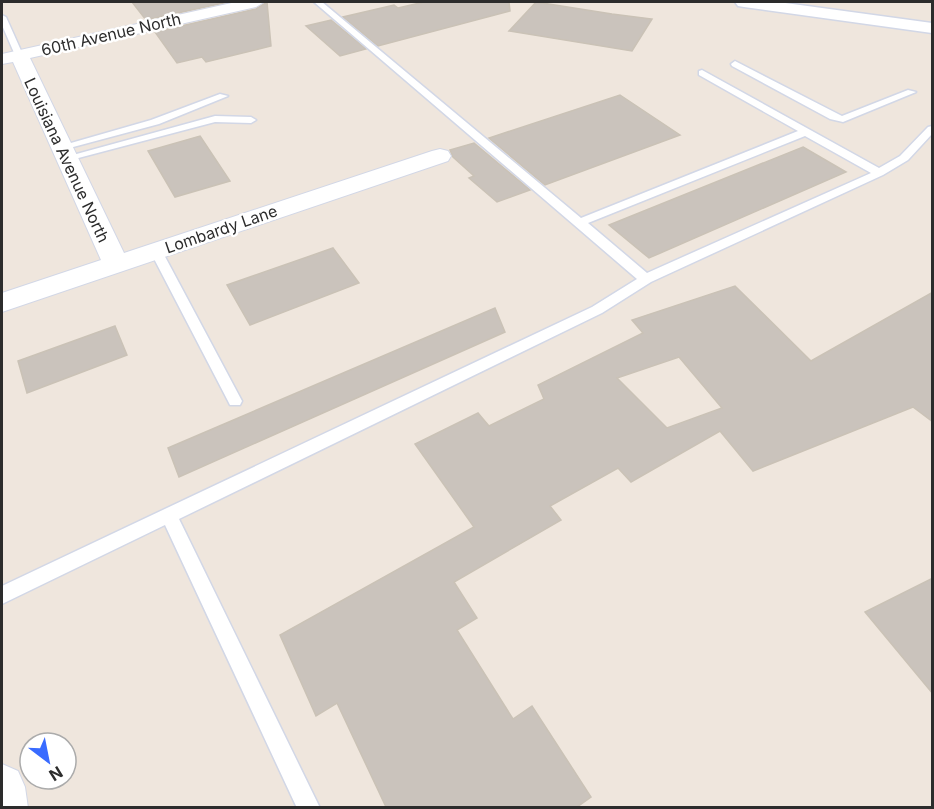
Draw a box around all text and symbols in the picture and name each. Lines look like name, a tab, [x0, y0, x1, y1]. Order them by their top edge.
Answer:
street label: 60th Avenue North	[39, 8, 183, 60]
street label: Louisiana Avenue North	[20, 74, 114, 246]
street label: Lombardy Lane	[162, 200, 280, 258]
north arrow	[18, 731, 78, 791]
text: N	[45, 762, 66, 785]

